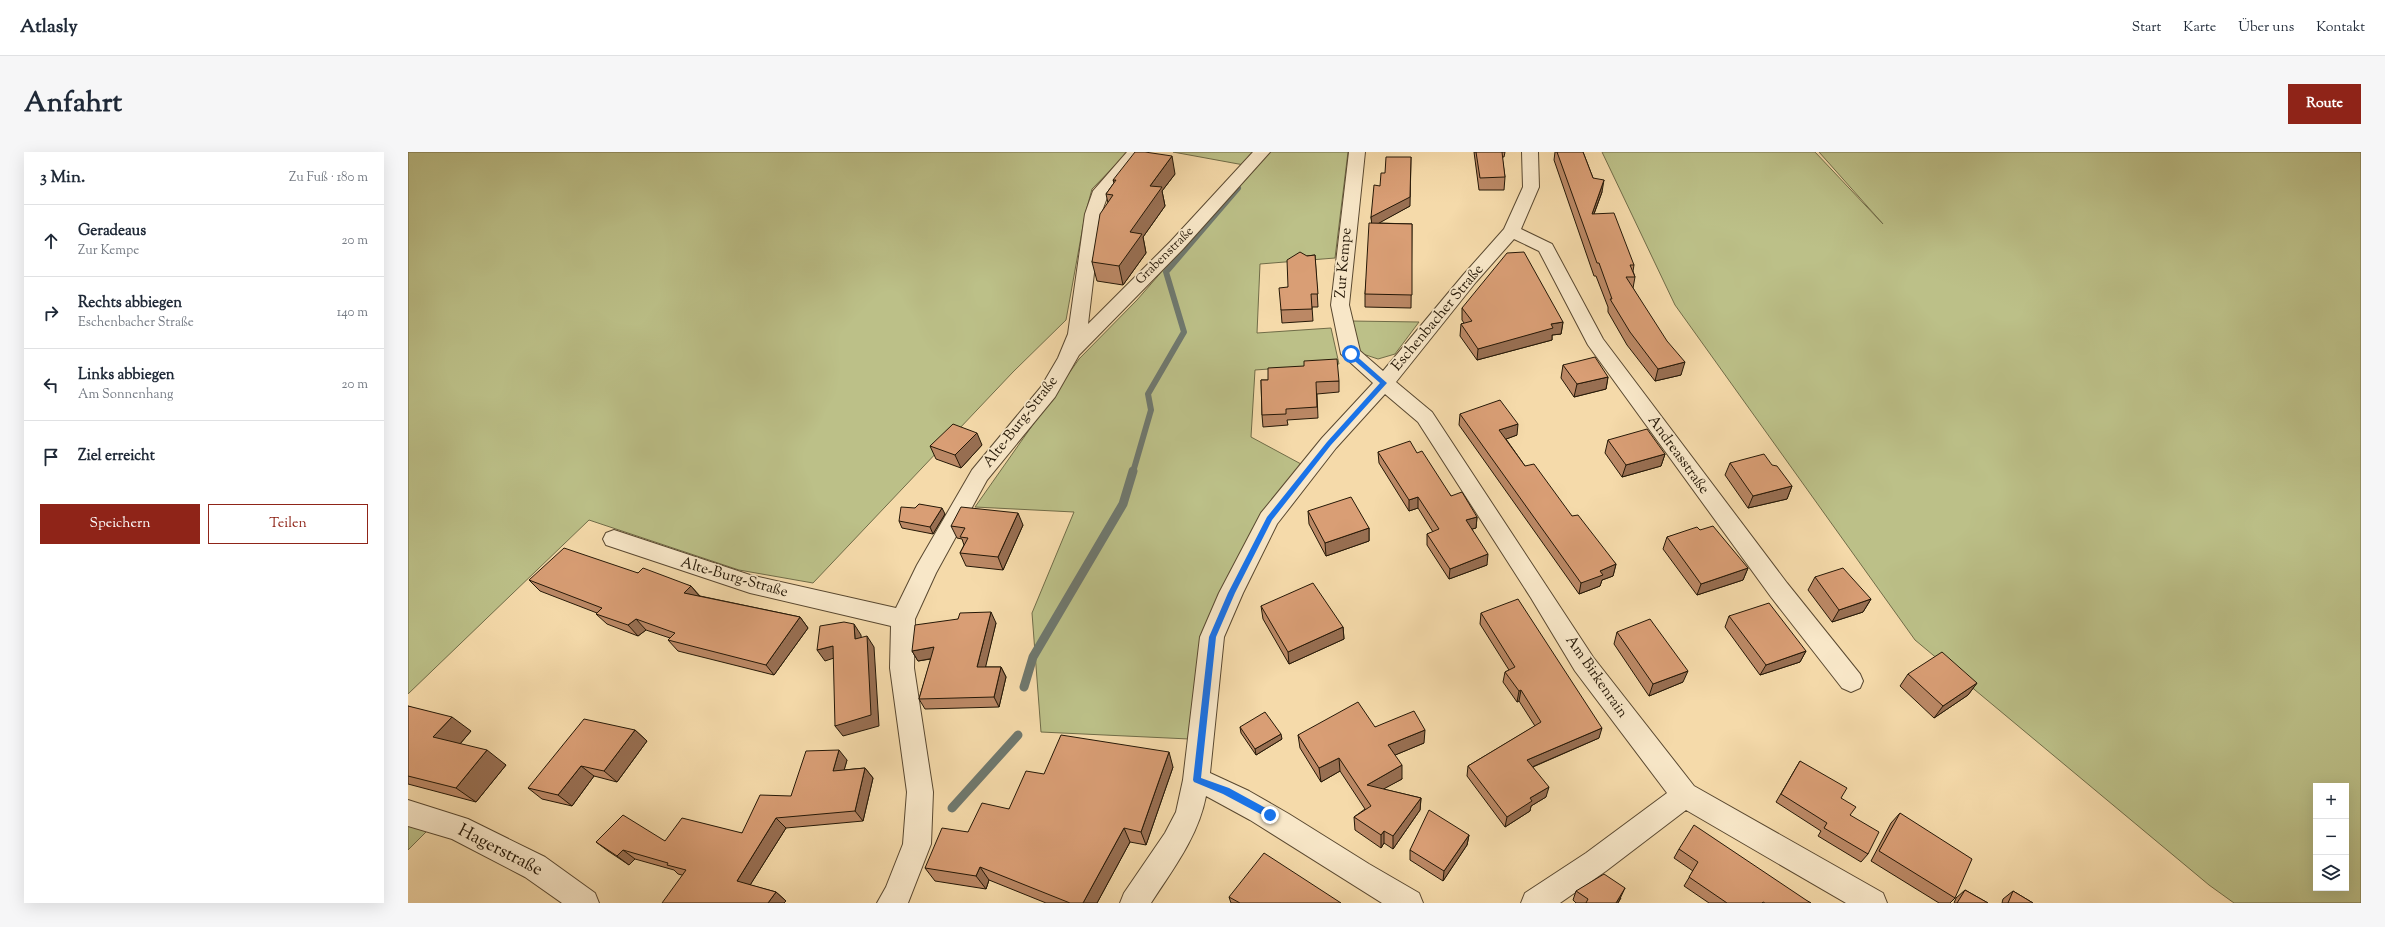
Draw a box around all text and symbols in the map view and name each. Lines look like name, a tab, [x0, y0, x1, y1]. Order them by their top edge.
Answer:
text: Atlasly	[20, 14, 78, 41]
text: Start	[2132, 18, 2161, 38]
text: Karte	[2183, 18, 2216, 38]
text: Über uns	[2238, 18, 2294, 38]
text: Kontakt	[2316, 18, 2365, 38]
text: Anfahrt	[24, 84, 122, 124]
button: Route	[2288, 84, 2361, 124]
text: 3 Min.	[40, 166, 85, 190]
text: Zu Fuß · 180 m	[289, 169, 368, 187]
text: Geradeaus	[78, 221, 146, 242]
street label: Grabenstraße	[1132, 223, 1198, 289]
street label: Zur Kempe	[1330, 227, 1358, 299]
icon: ahead	[40, 230, 62, 252]
text: 20 m	[342, 232, 368, 250]
text: Zur Kempe	[78, 242, 139, 260]
street label: Eschenbacher Straße	[1387, 260, 1489, 376]
text: Rechts abbiegen	[78, 293, 182, 314]
icon: right	[40, 302, 62, 324]
text: 140 m	[337, 304, 368, 322]
text: Eschenbacher Straße	[78, 314, 194, 332]
route start	[1342, 345, 1360, 363]
text: Links abbiegen	[78, 365, 175, 386]
street label: Alte-Burg-Straße	[979, 372, 1063, 472]
icon: left	[40, 374, 62, 396]
text: 20 m	[342, 376, 368, 394]
text: Am Sonnenhang	[78, 386, 173, 404]
street label: Andreasstraße	[1642, 411, 1714, 499]
icon: arrive	[40, 446, 62, 468]
text: Ziel erreicht	[78, 446, 155, 467]
button: Speichern	[40, 504, 200, 544]
button: Teilen	[208, 504, 368, 544]
street label: Alte-Burg-Straße	[678, 553, 790, 603]
street label: Am Birkenrain	[1560, 632, 1632, 723]
map controls	[2313, 783, 2349, 891]
button: +	[2313, 783, 2349, 819]
route end	[1261, 806, 1279, 824]
street label: Hagerstraße	[453, 818, 547, 884]
button: −	[2313, 819, 2349, 855]
button: layers	[2313, 855, 2349, 891]

